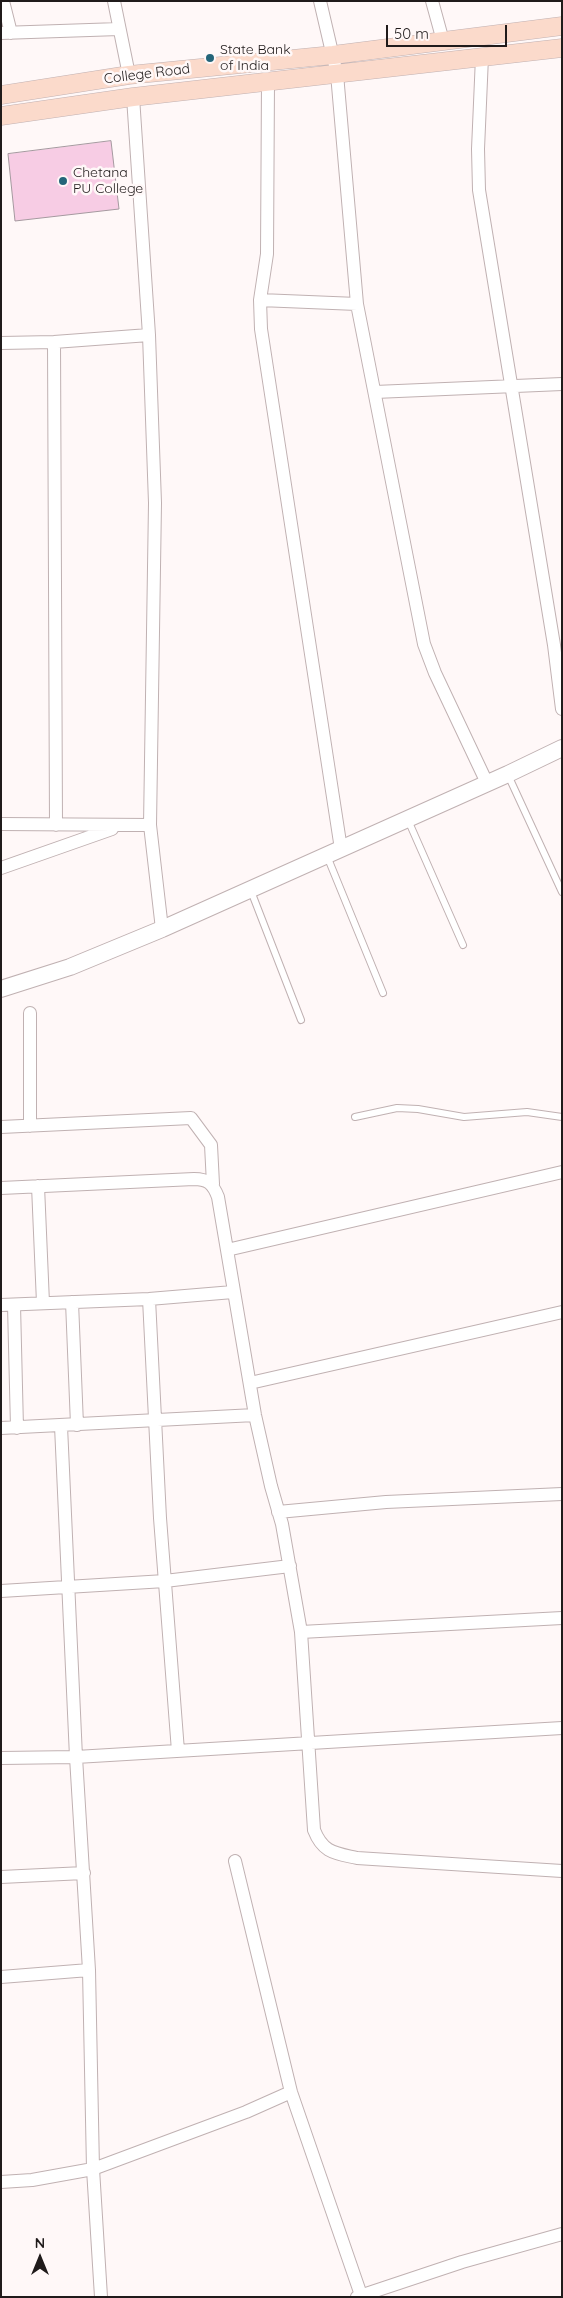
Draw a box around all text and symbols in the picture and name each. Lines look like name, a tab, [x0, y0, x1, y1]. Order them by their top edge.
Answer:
scale bar	[388, 15, 509, 47]
text: 50 m	[394, 24, 429, 43]
place label: State Bank of India	[220, 42, 291, 74]
marker: State Bank of India	[204, 52, 216, 64]
street label: College Road	[103, 60, 191, 88]
place label: Chetana PU College	[73, 165, 143, 198]
marker: Chetana PU College	[57, 175, 69, 187]
north arrow	[15, 2233, 65, 2283]
text: N	[35, 2234, 45, 2252]

